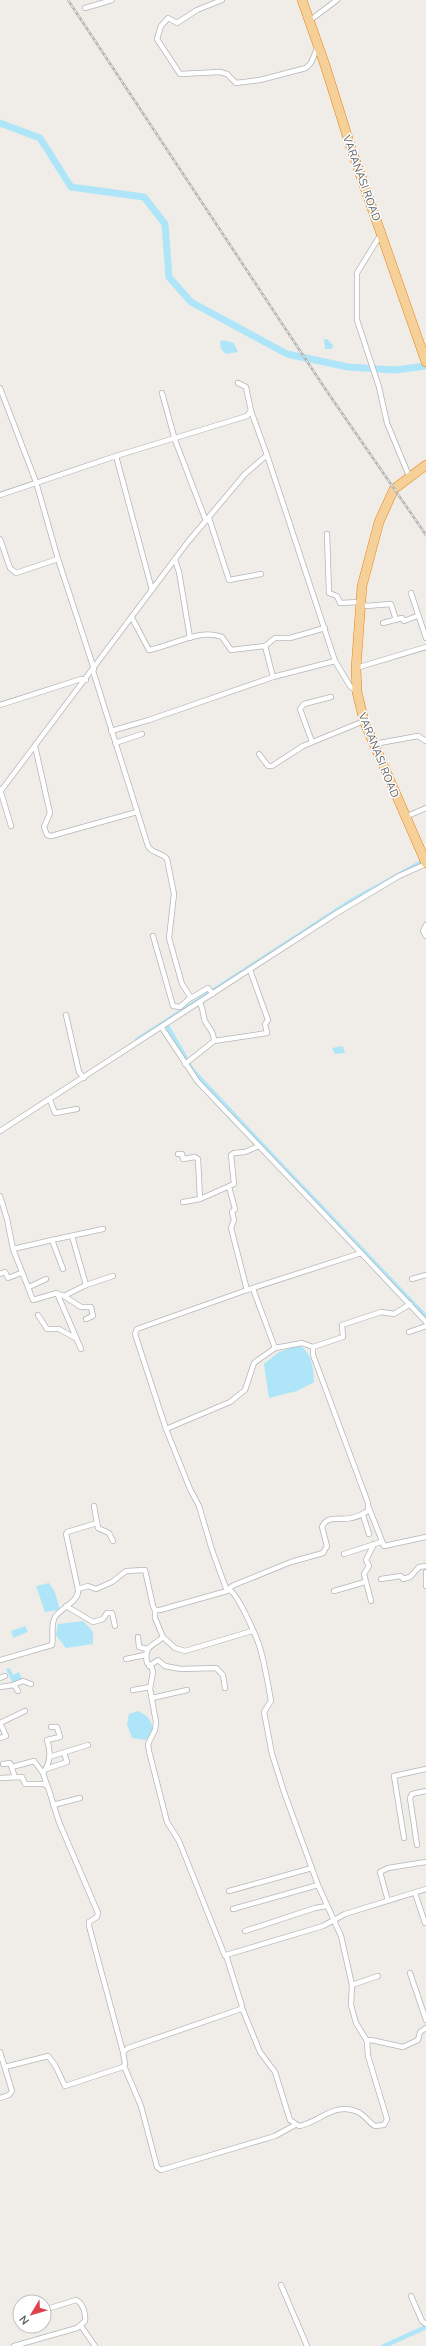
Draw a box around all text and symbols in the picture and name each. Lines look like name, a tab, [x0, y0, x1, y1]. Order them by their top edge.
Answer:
street label: VARANASI ROAD	[339, 132, 384, 223]
street label: VARANASI ROAD	[354, 709, 402, 800]
north arrow	[12, 2294, 52, 2334]
text: N	[16, 2312, 33, 2328]

